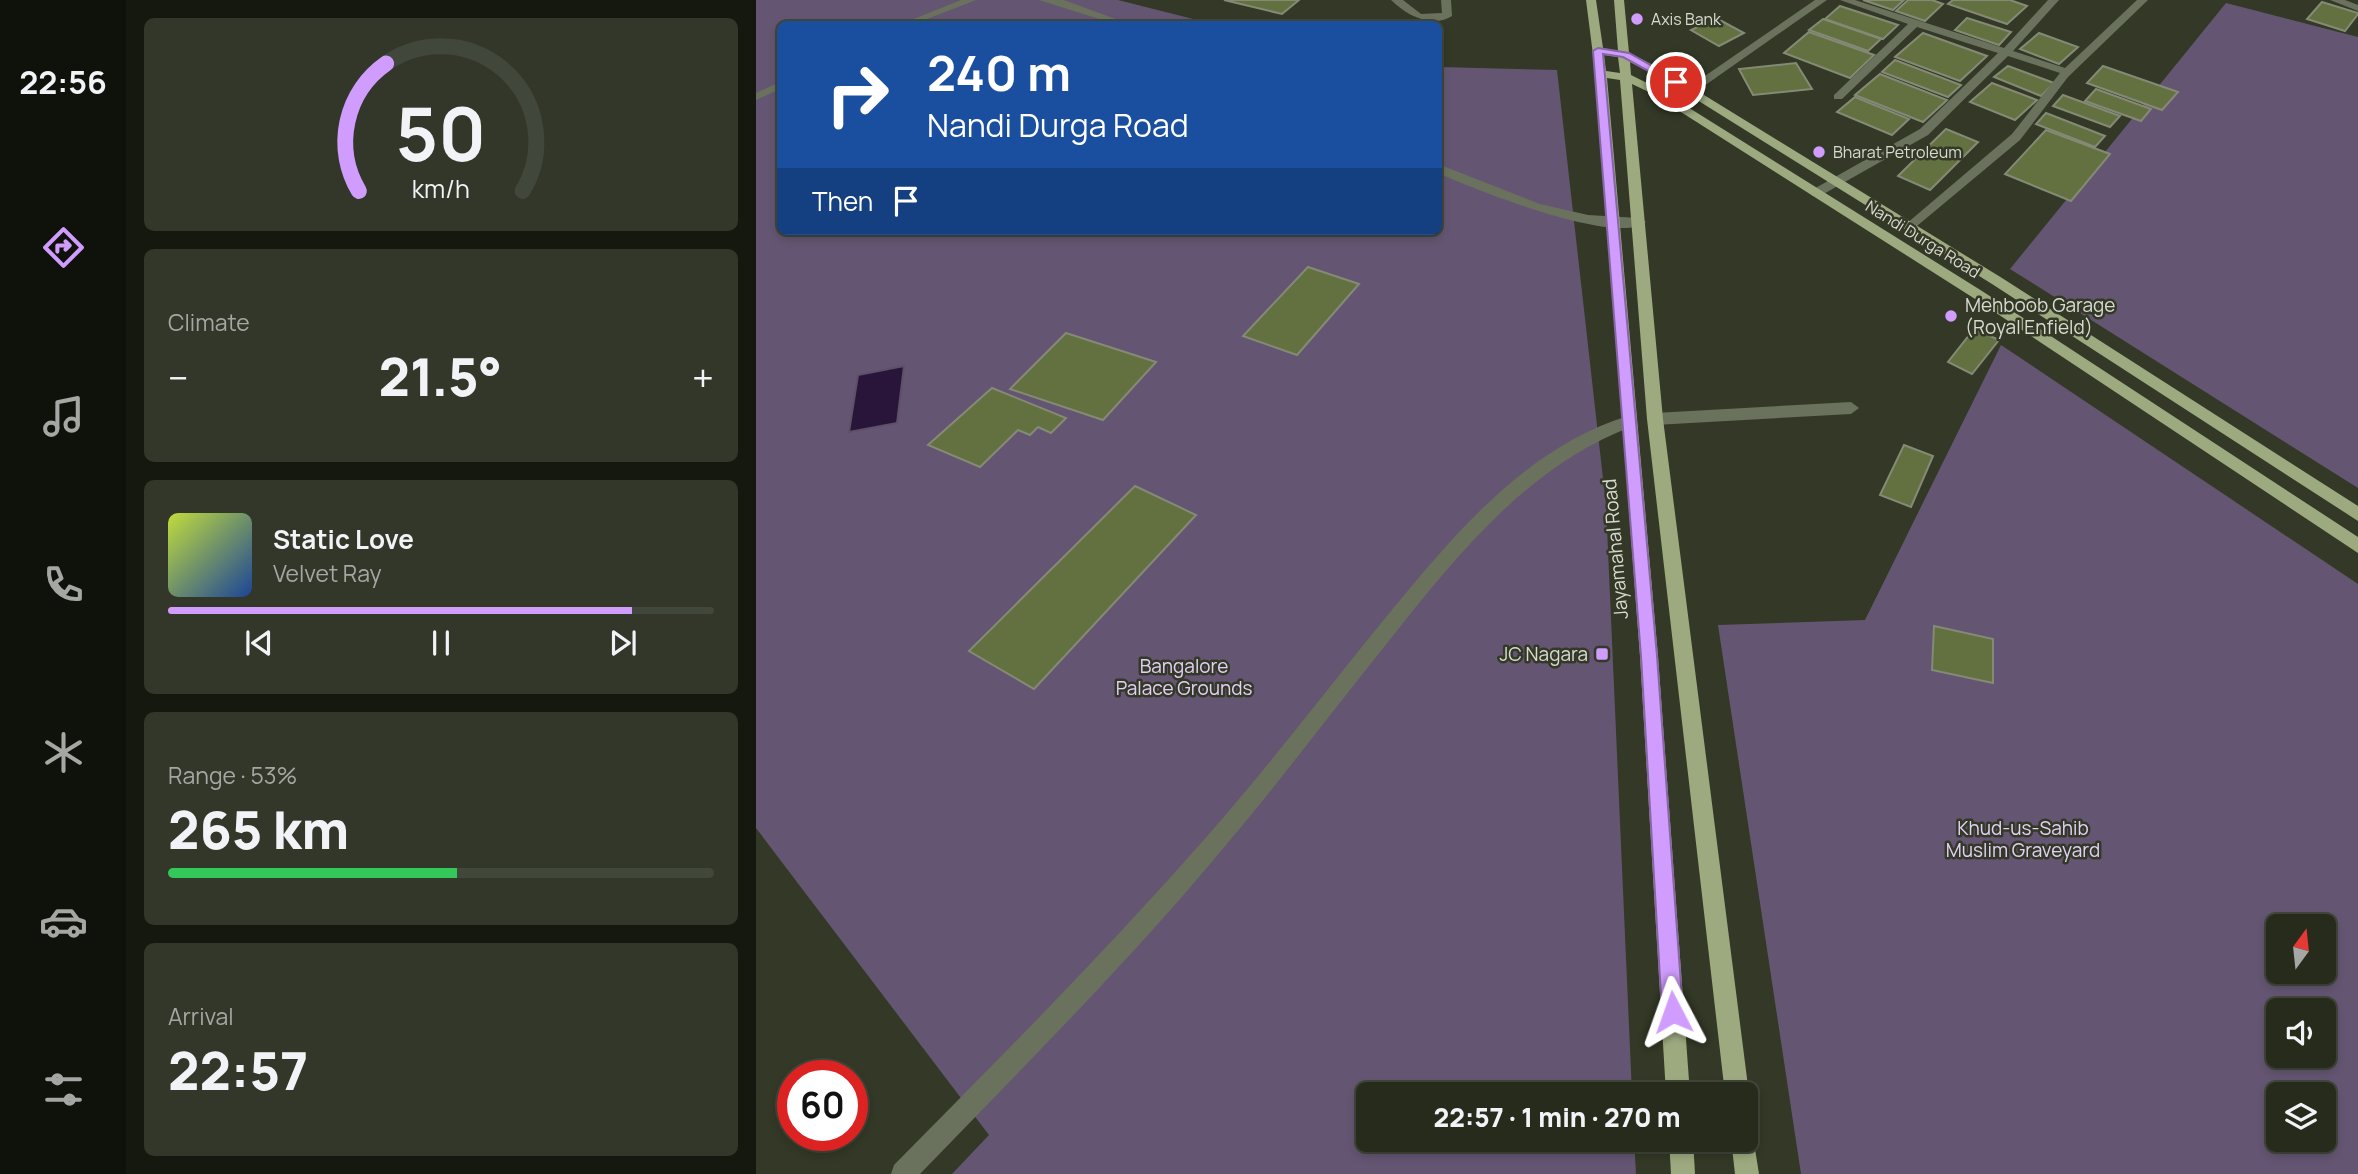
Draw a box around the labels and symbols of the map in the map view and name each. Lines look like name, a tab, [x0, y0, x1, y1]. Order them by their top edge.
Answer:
place label: Axis Bank	[1651, 8, 1722, 30]
marker: Axis Bank	[1629, 11, 1645, 27]
pin	[1646, 52, 1706, 112]
place label: Bharat Petroleum	[1833, 141, 1962, 163]
marker: Bharat Petroleum	[1811, 144, 1827, 160]
street label: Nandi Durga Road	[1862, 195, 1984, 283]
place label: Mehboob Garage (Royal Enfield)	[1965, 292, 2115, 340]
marker: Mehboob Garage (Royal Enfield)	[1943, 308, 1959, 324]
street label: Jayamahal Road	[1596, 478, 1634, 620]
place label: JC Nagara	[1499, 641, 1588, 667]
marker: JC Nagara	[1594, 646, 1610, 662]
park label: Bangalore Palace Grounds	[1116, 653, 1252, 701]
park label: Khud-us-Sahib Muslim Graveyard	[1946, 815, 2100, 863]
north arrow	[2266, 914, 2336, 984]
position arrow	[1636, 975, 1710, 1049]
speed limit sign: 60	[777, 1060, 868, 1151]

